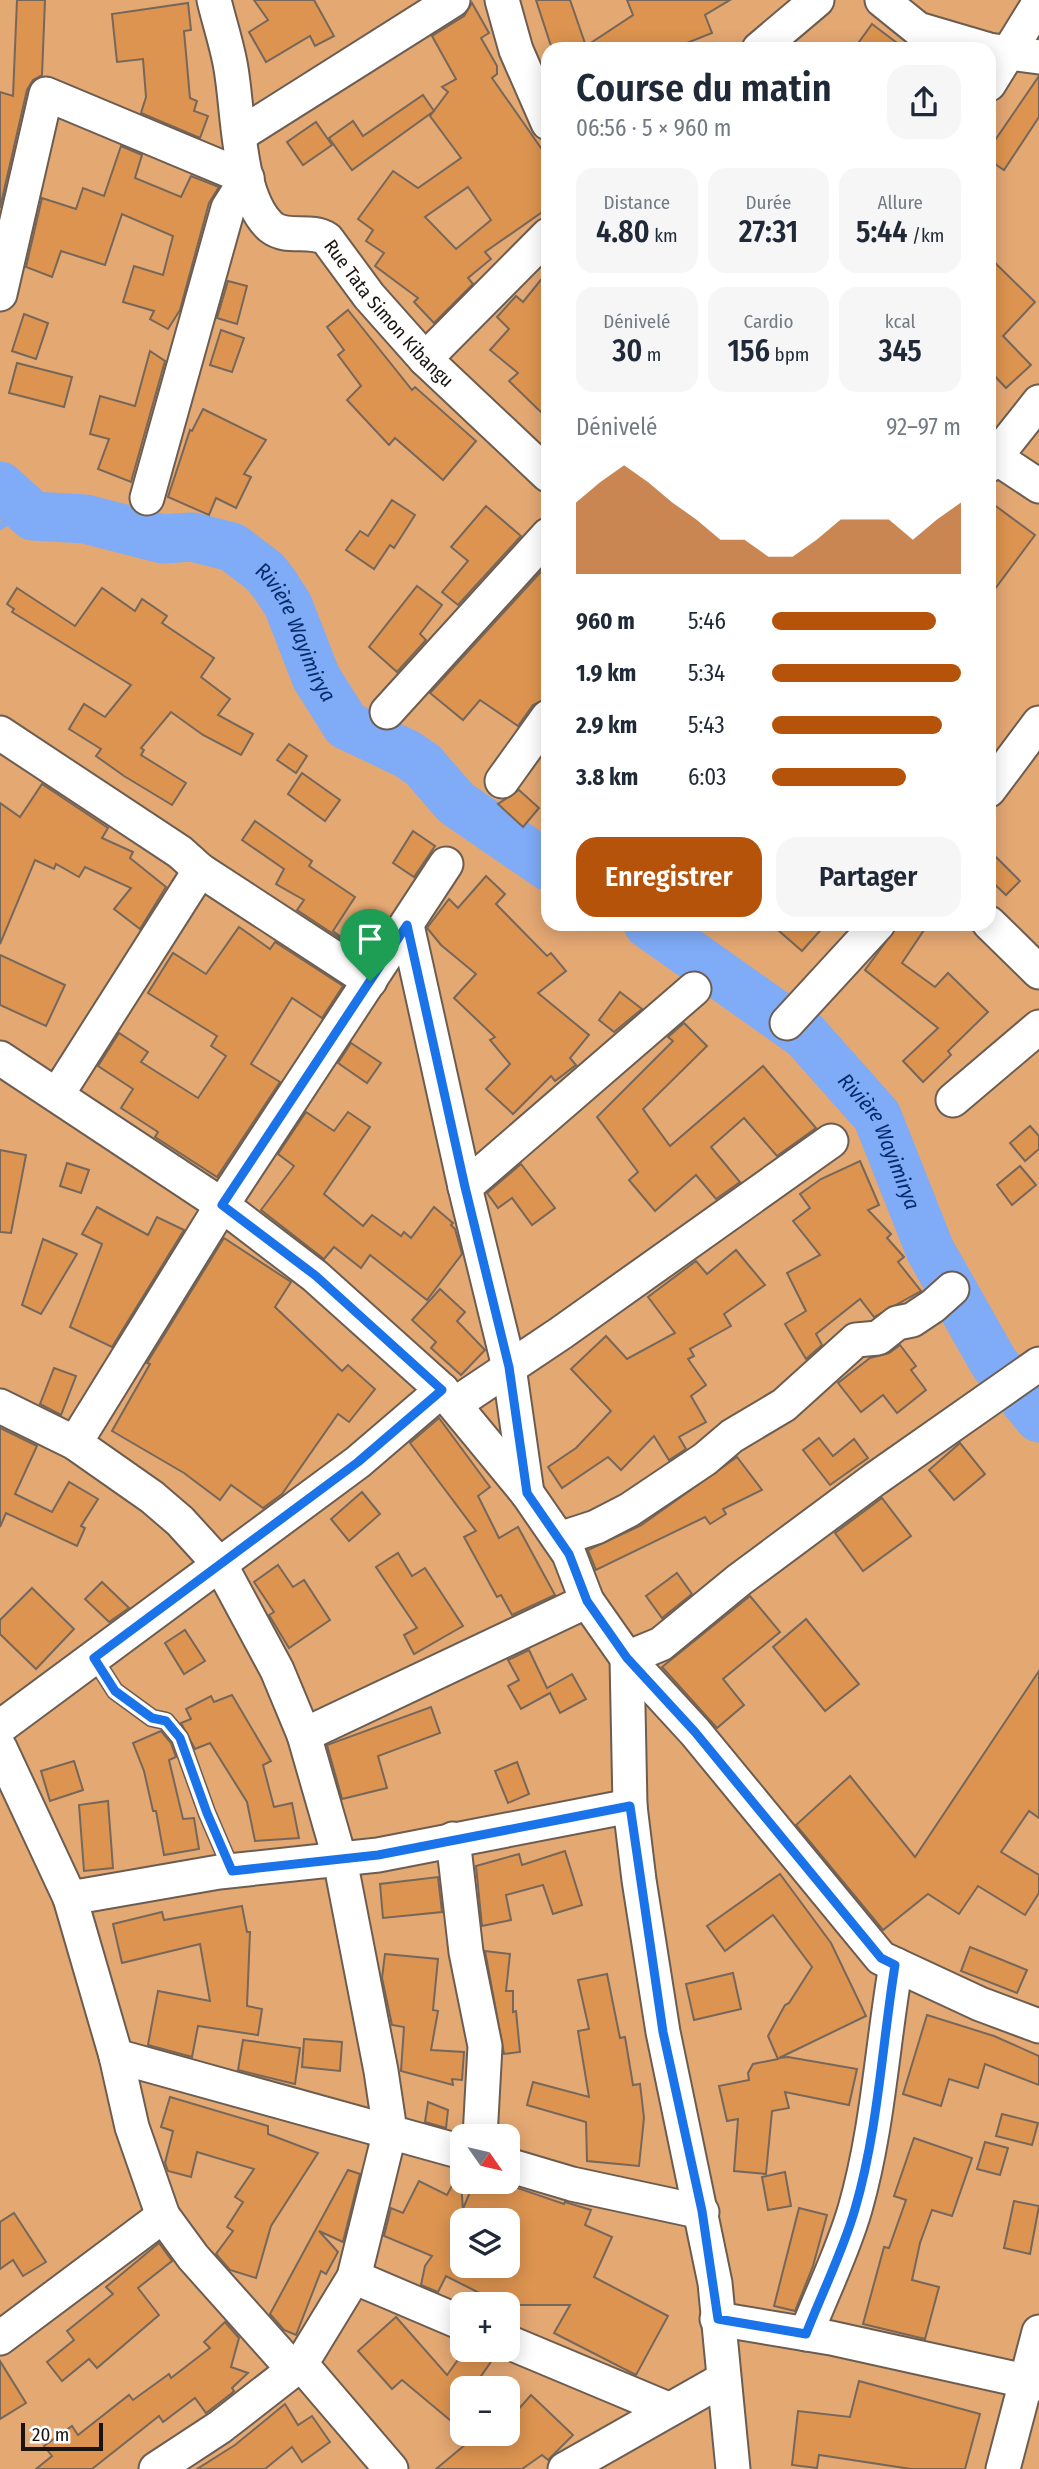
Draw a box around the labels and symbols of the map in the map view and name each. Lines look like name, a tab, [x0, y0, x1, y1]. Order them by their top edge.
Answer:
street label: Rue Tata Simon Kibangu	[320, 235, 459, 392]
water label: Rivière Wayimirya	[251, 557, 341, 707]
pin	[340, 909, 400, 981]
water label: Rivière Wayimirya	[832, 1068, 926, 1213]
north arrow	[450, 2124, 520, 2194]
scale bar	[21, 2420, 103, 2452]

